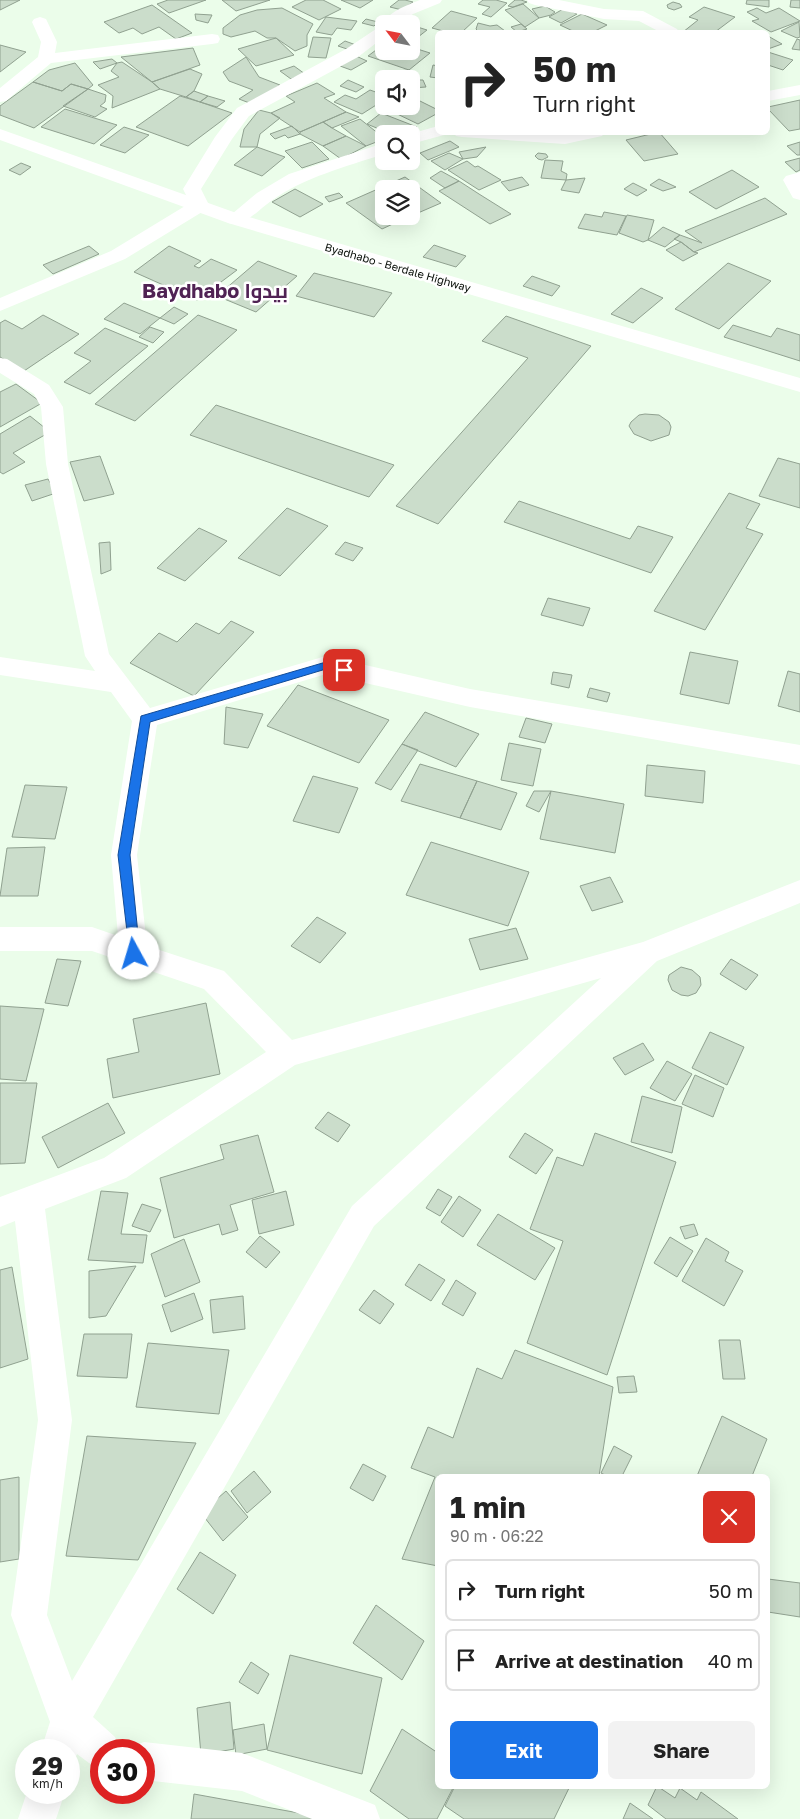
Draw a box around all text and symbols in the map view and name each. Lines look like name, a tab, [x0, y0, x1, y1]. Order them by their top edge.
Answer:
north arrow	[375, 15, 420, 60]
map controls	[375, 15, 420, 225]
text: 50 m	[533, 48, 616, 90]
icon: right	[450, 50, 515, 115]
button: sound	[375, 70, 420, 115]
text: Turn right	[533, 90, 636, 117]
button: search	[375, 125, 420, 170]
button: layers	[375, 180, 420, 225]
street label: Byadhabo - Berdale Highway	[324, 240, 472, 294]
district label: Baydhabo بيدوا	[142, 278, 288, 303]
pin	[323, 649, 365, 691]
icon: arrive	[330, 656, 358, 684]
position arrow	[107, 927, 159, 979]
text: 1 min	[450, 1489, 526, 1525]
button: close	[703, 1491, 755, 1543]
text: 90 m · 06:22	[450, 1526, 544, 1546]
icon: right	[452, 1576, 480, 1604]
text: Turn right	[495, 1579, 585, 1602]
text: 50 m	[709, 1579, 753, 1602]
icon: arrive	[452, 1646, 480, 1674]
text: Arrive at destination	[495, 1649, 683, 1672]
text: 40 m	[708, 1649, 753, 1672]
button: Exit	[450, 1721, 598, 1779]
button: Share	[608, 1721, 755, 1779]
speed limit sign: 30	[90, 1739, 155, 1804]
text: 29	[32, 1750, 63, 1781]
text: km/h	[32, 1776, 63, 1791]

